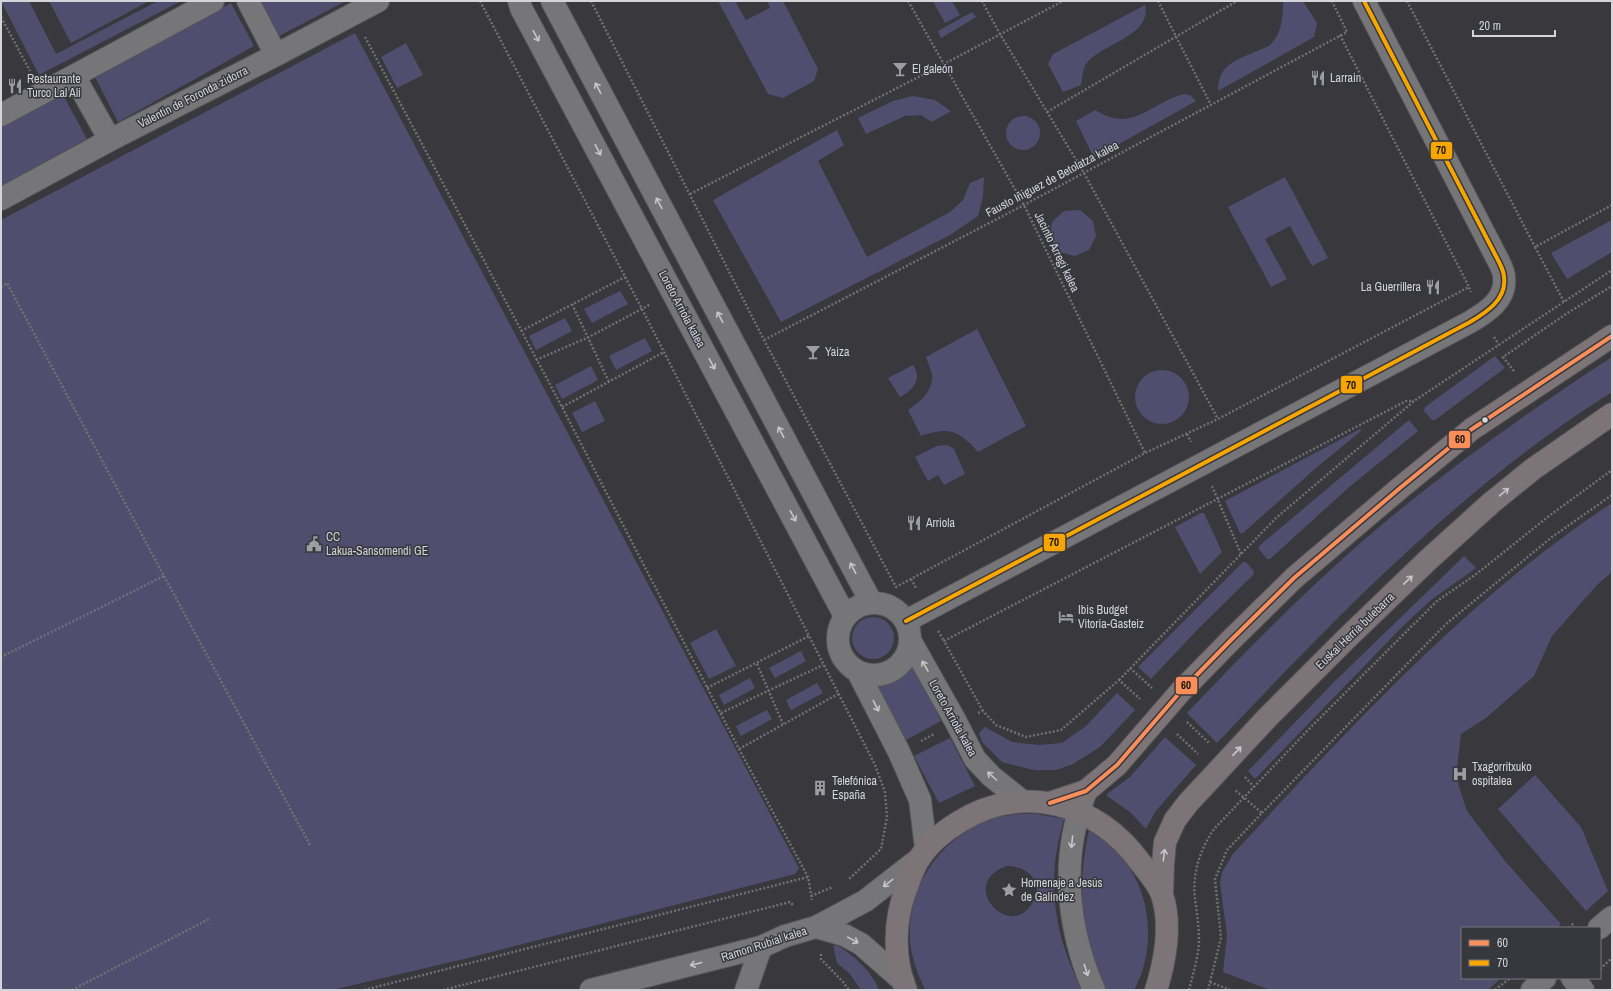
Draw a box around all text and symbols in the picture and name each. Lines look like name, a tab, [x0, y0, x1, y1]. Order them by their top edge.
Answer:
scale bar	[1473, 12, 1555, 38]
text: 20 m	[1479, 18, 1501, 34]
one-way arrow	[533, 30, 540, 42]
bar icon: El galeón	[891, 60, 909, 78]
place label: El galeón	[912, 61, 953, 77]
street label: Valentin de Foronda zidorra	[135, 62, 251, 132]
restaurant icon: Larrain	[1309, 69, 1327, 87]
place label: Larrain	[1330, 70, 1361, 86]
place label: Restaurante Turco Lal Ali	[27, 71, 81, 101]
restaurant icon: Restaurante Turco Lal Ali	[6, 77, 24, 95]
one-way arrow	[594, 82, 601, 94]
street label: Fausto Iñiguez de Betolatza kalea	[983, 137, 1122, 221]
line badge: 70	[1430, 141, 1453, 160]
text: 70	[1436, 143, 1446, 157]
one-way arrow	[594, 144, 602, 156]
one-way arrow	[655, 197, 662, 209]
street label: Jacinto Arregi kalea	[1031, 209, 1083, 295]
street label: Loreto Arriola kalea	[655, 268, 709, 351]
restaurant icon: La Guerrillera	[1424, 278, 1442, 296]
place label: La Guerrillera	[1361, 279, 1422, 295]
one-way arrow	[716, 312, 723, 324]
bar icon: Yaiza	[804, 343, 822, 361]
place label: Yaiza	[825, 344, 850, 360]
one-way arrow	[709, 358, 716, 370]
line badge: 70	[1340, 375, 1363, 394]
text: 70	[1346, 378, 1356, 392]
unlabelled marker	[1480, 415, 1490, 425]
one-way arrow	[777, 426, 784, 438]
line badge: 60	[1448, 430, 1471, 449]
text: 60	[1455, 432, 1465, 446]
one-way arrow	[1499, 488, 1509, 497]
one-way arrow	[789, 510, 797, 522]
restaurant icon: Arriola	[905, 514, 923, 532]
place label: Arriola	[925, 515, 956, 531]
place label: CC Lakua-Sansomendi GE	[326, 529, 428, 559]
line badge: 70	[1043, 533, 1066, 552]
public building icon: CC Lakua-Sansomendi GE	[305, 535, 323, 553]
text: 70	[1049, 535, 1059, 549]
one-way arrow	[849, 562, 856, 574]
one-way arrow	[1403, 575, 1413, 584]
street label: Euskal Herria bulebarra	[1312, 589, 1398, 673]
place label: Ibis Budget Vitoria-Gasteiz	[1078, 602, 1144, 632]
hotel icon: Ibis Budget Vitoria-Gasteiz	[1057, 608, 1075, 626]
one-way arrow	[920, 661, 928, 673]
line badge: 60	[1175, 676, 1198, 695]
street label: Loreto Arriola kalea	[925, 677, 981, 760]
text: 60	[1181, 678, 1191, 692]
one-way arrow	[873, 700, 880, 712]
one-way arrow	[1232, 746, 1242, 756]
place label: Txagorritxuko ospitalea	[1472, 759, 1532, 789]
hospital icon: Txagorritxuko ospitalea	[1451, 765, 1469, 783]
one-way arrow	[987, 772, 997, 781]
place label: Telefónica España	[832, 773, 877, 803]
building icon: Telefónica España	[811, 779, 829, 797]
one-way arrow	[1068, 835, 1076, 848]
one-way arrow	[1160, 849, 1168, 862]
place label: Homenaje a Jesús de Galíndez	[1021, 875, 1103, 905]
one-way arrow	[883, 879, 894, 888]
place icon: Homenaje a Jesús de Galíndez	[1000, 881, 1018, 899]
street label: Ramon Rubial kalea	[719, 922, 809, 965]
legend	[1461, 927, 1601, 979]
text: 60	[1497, 935, 1508, 951]
one-way arrow	[847, 936, 859, 944]
text: 70	[1497, 955, 1508, 971]
one-way arrow	[690, 961, 703, 969]
one-way arrow	[1083, 963, 1090, 976]

